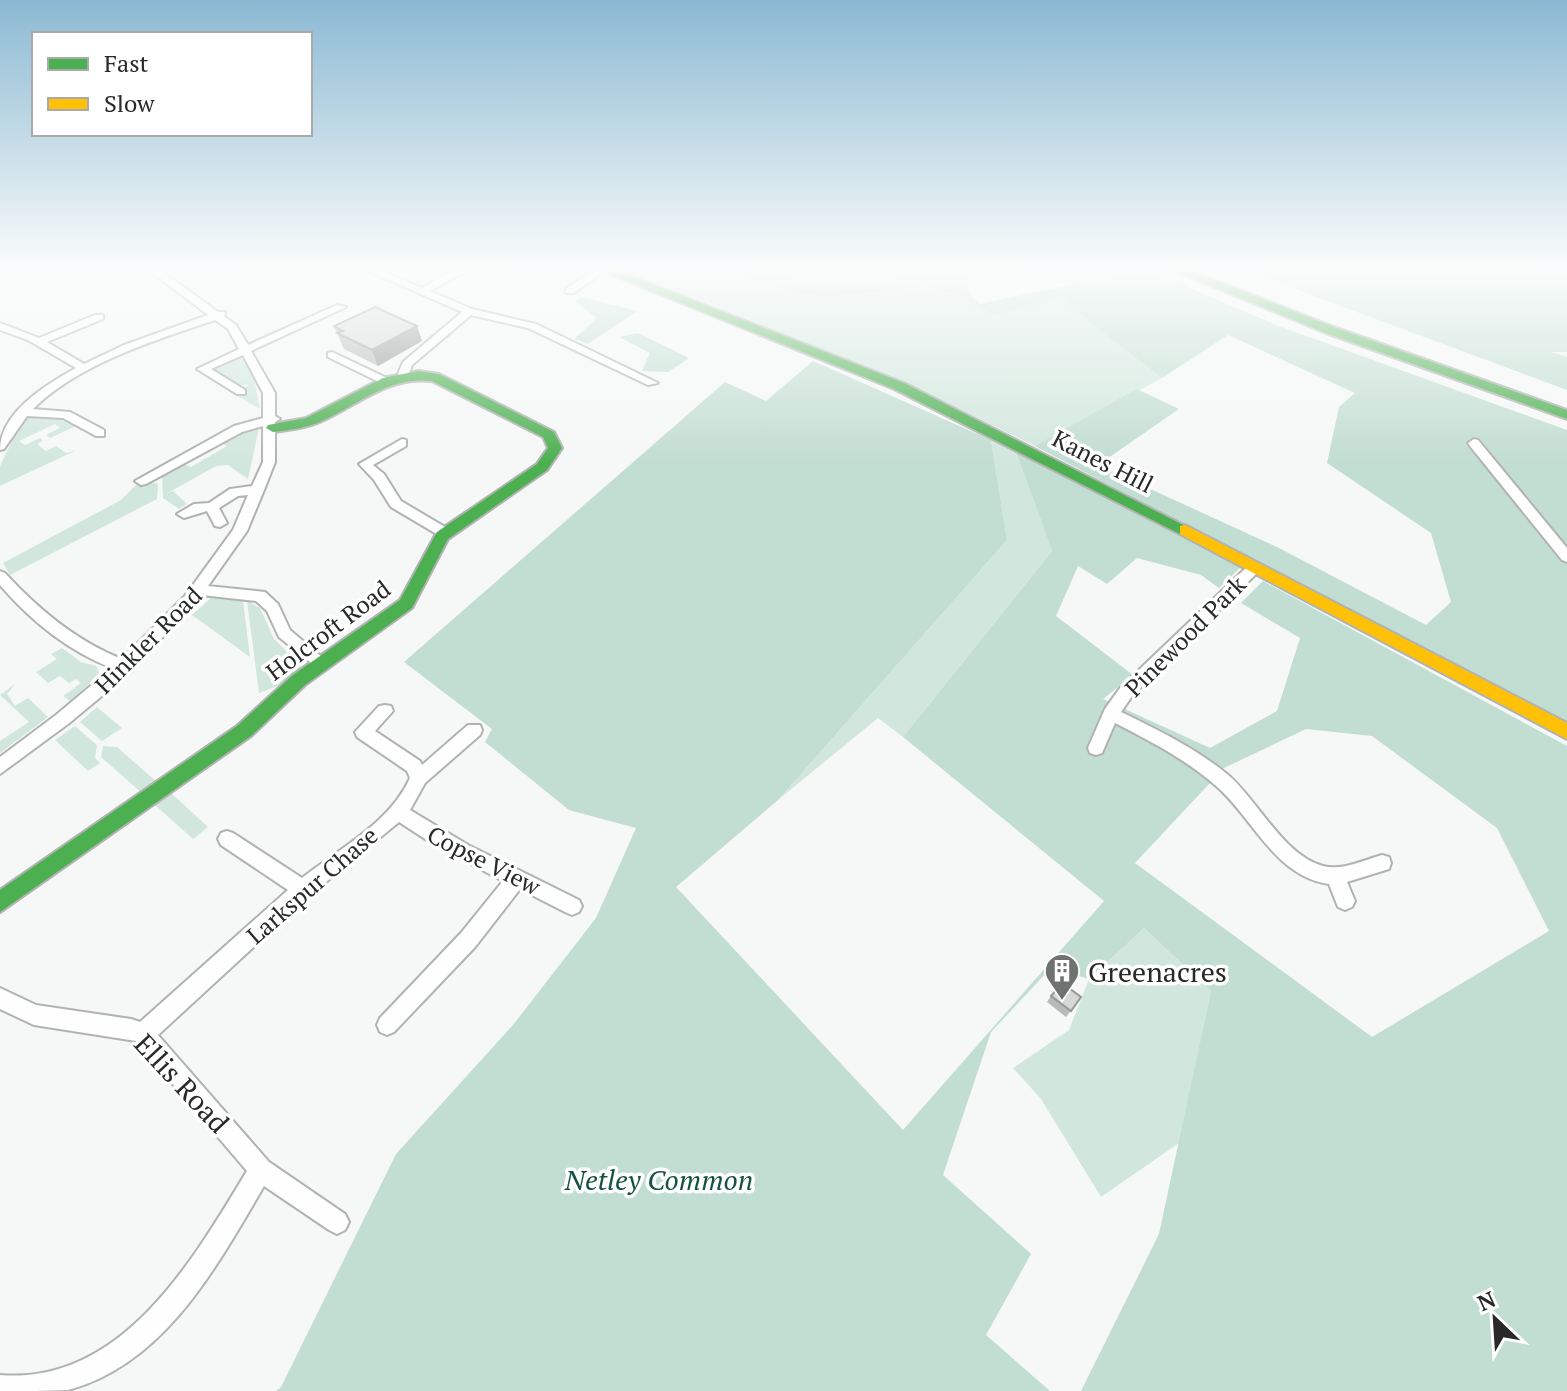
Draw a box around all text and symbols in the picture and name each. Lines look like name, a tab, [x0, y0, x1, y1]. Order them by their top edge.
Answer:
legend	[32, 32, 312, 136]
text: Fast	[104, 47, 149, 79]
text: Slow	[104, 87, 155, 119]
street label: Kanes Hill	[1047, 422, 1159, 500]
street label: Pinewood Park	[1118, 568, 1253, 703]
street label: Holcroft Road	[259, 573, 397, 687]
street label: Hinkler Road	[87, 579, 209, 701]
street label: Copse View	[422, 818, 546, 902]
street label: Larkspur Chase	[240, 819, 384, 951]
building icon: Greenacres	[1043, 952, 1081, 1002]
place label: Greenacres	[1088, 953, 1227, 990]
street label: Ellis Road	[127, 1025, 237, 1141]
park label: Netley Common	[564, 1161, 753, 1198]
north arrow	[1455, 1279, 1535, 1359]
text: N	[1473, 1284, 1500, 1317]

